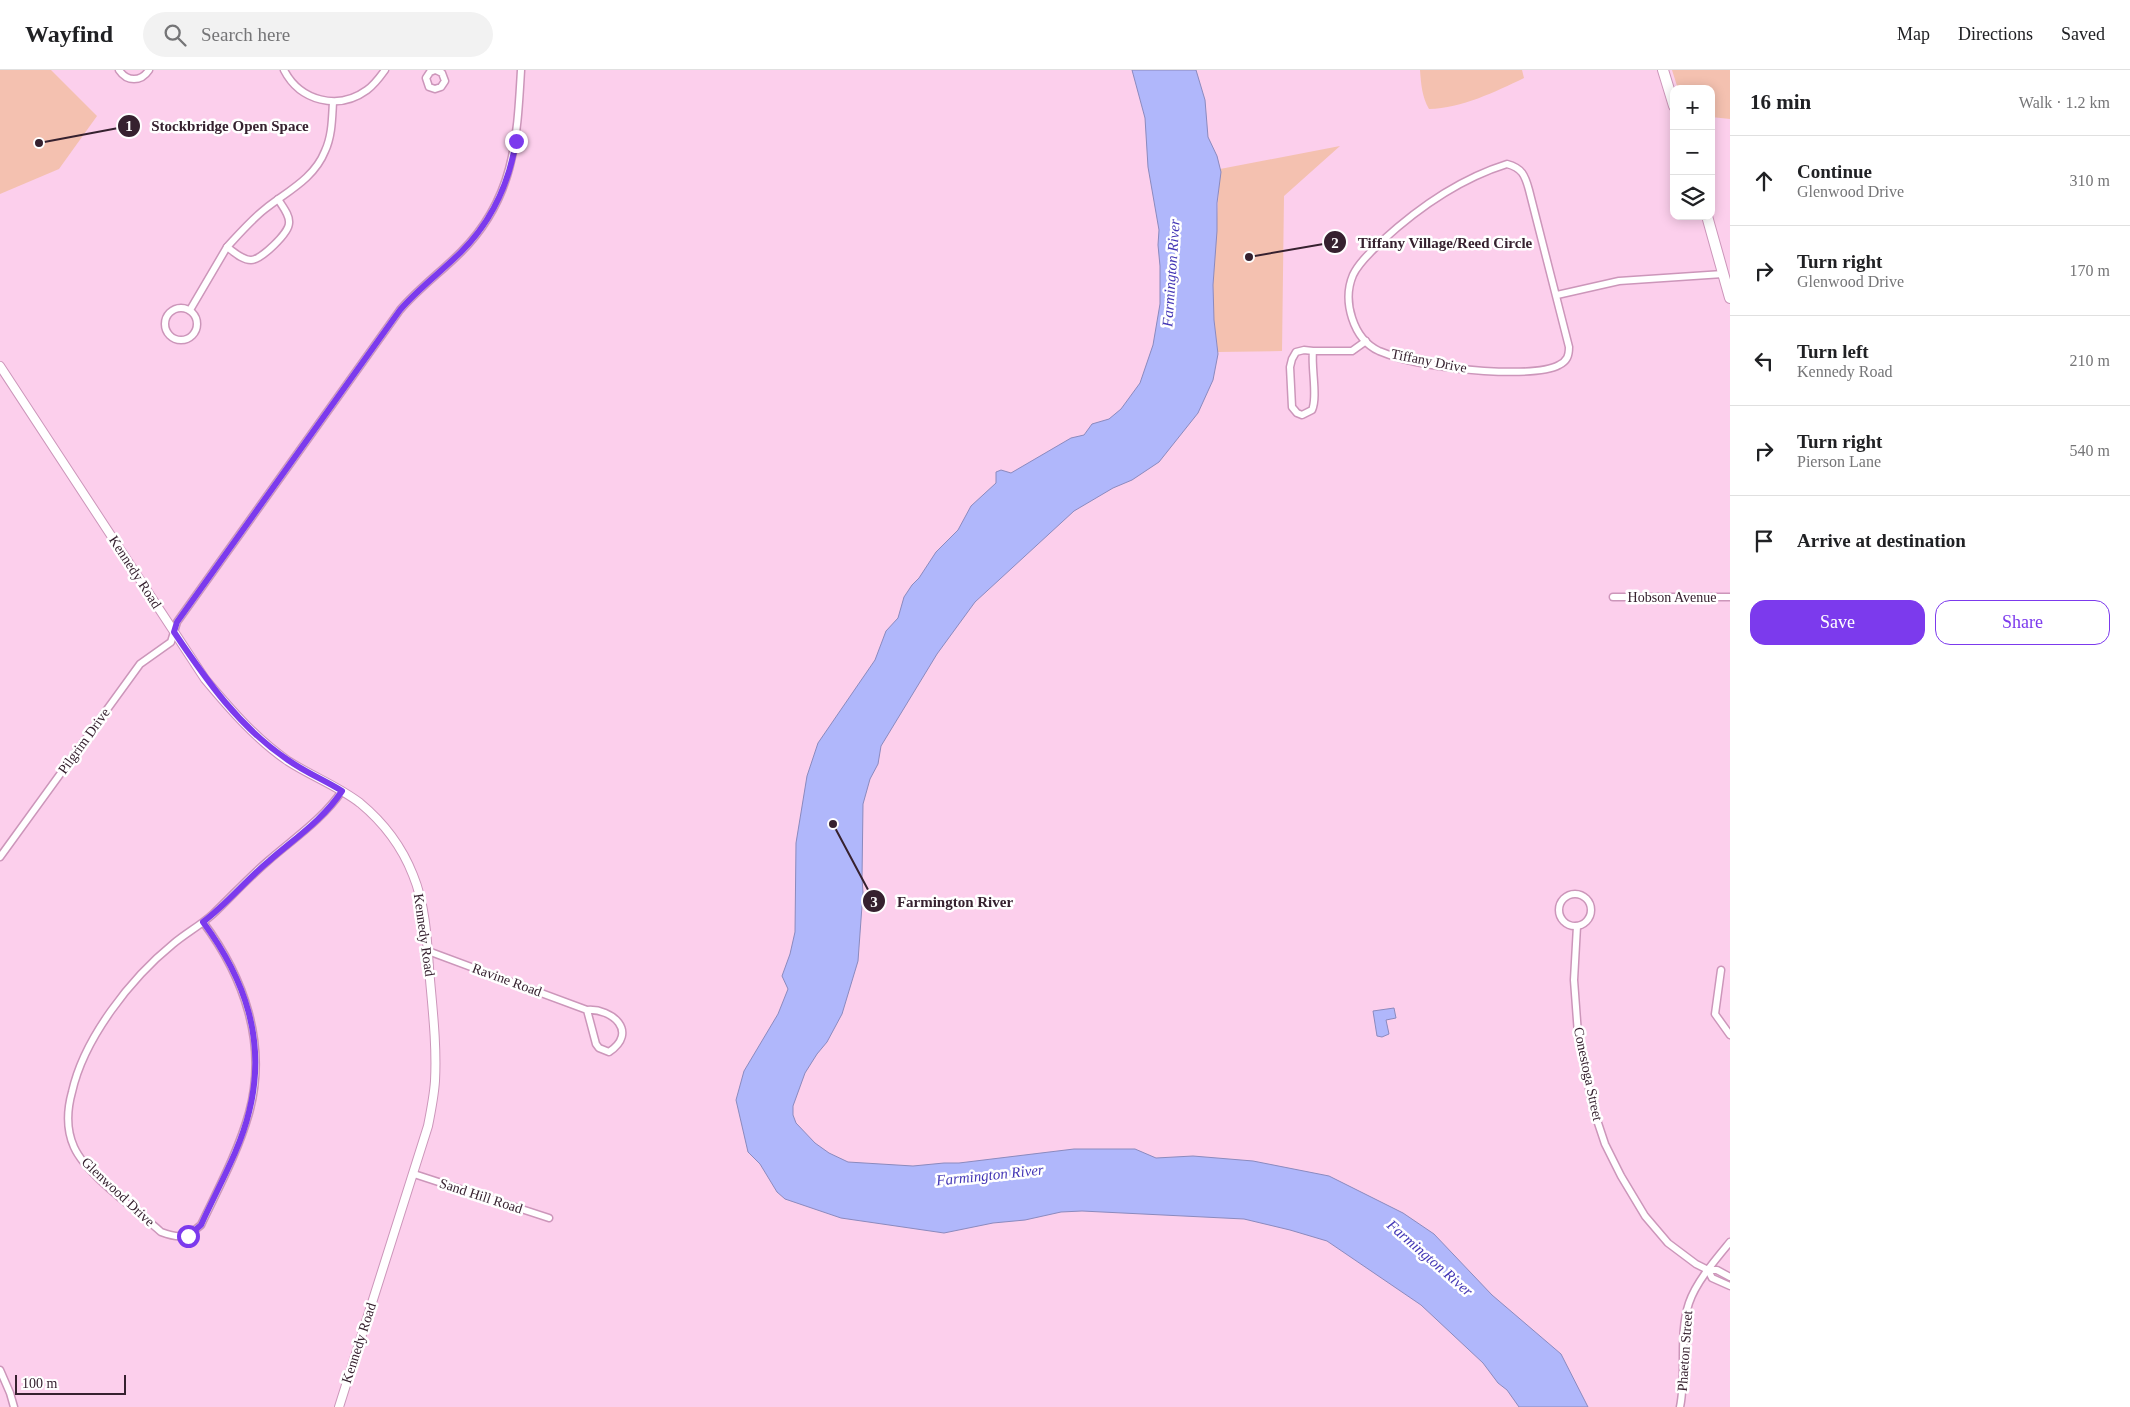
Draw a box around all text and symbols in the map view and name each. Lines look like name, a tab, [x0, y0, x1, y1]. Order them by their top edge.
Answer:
search box	[143, 12, 493, 57]
text: Wayfind	[25, 21, 113, 47]
icon: search	[161, 21, 189, 49]
text: Search here	[201, 24, 290, 45]
text: Map	[1897, 24, 1930, 44]
text: Directions	[1958, 24, 2033, 44]
text: Saved	[2061, 24, 2105, 44]
map controls	[1670, 85, 1715, 220]
button: +	[1670, 85, 1715, 130]
text: 16 min	[1750, 90, 1811, 114]
text: Walk · 1.2 km	[2019, 94, 2110, 111]
callout: Stockbridge Open Space	[117, 111, 319, 141]
text: 1	[125, 118, 133, 134]
text: Stockbridge Open Space	[151, 118, 309, 134]
route end	[505, 130, 528, 153]
button: −	[1670, 130, 1715, 175]
text: Continue	[1797, 161, 1872, 182]
icon: ahead	[1750, 167, 1778, 195]
text: 310 m	[2070, 172, 2110, 189]
button: layers	[1670, 175, 1715, 220]
text: Glenwood Drive	[1797, 183, 1904, 200]
water label: Farmington River	[1159, 218, 1183, 328]
callout: Tiffany Village/Reed Circle	[1322, 227, 1542, 257]
text: 2	[1331, 235, 1339, 251]
text: Tiffany Village/Reed Circle	[1358, 235, 1533, 251]
text: Turn right	[1797, 251, 1882, 272]
icon: right	[1750, 257, 1778, 285]
text: 170 m	[2070, 262, 2110, 279]
text: Glenwood Drive	[1797, 273, 1904, 290]
text: Turn left	[1797, 341, 1869, 362]
street label: Tiffany Drive	[1390, 346, 1468, 376]
icon: left	[1750, 347, 1778, 375]
text: 210 m	[2070, 352, 2110, 369]
text: Kennedy Road	[1797, 363, 1893, 380]
text: Turn right	[1797, 431, 1882, 452]
icon: right	[1750, 437, 1778, 465]
text: 540 m	[2070, 442, 2110, 459]
text: Pierson Lane	[1797, 453, 1881, 470]
icon: arrive	[1750, 527, 1778, 555]
text: Arrive at destination	[1797, 530, 1966, 551]
street label: Kennedy Road	[106, 533, 164, 611]
street label: Hobson Avenue	[1628, 590, 1716, 605]
button: Save	[1750, 600, 1925, 645]
button: Share	[1935, 600, 2110, 645]
street label: Pilgrim Drive	[55, 705, 113, 777]
callout: Farmington River	[862, 886, 1023, 916]
street label: Kennedy Road	[411, 893, 437, 977]
text: 3	[870, 894, 878, 910]
text: Farmington River	[897, 894, 1013, 910]
street label: Ravine Road	[470, 961, 544, 999]
street label: Conestoga Street	[1571, 1026, 1605, 1122]
street label: Glenwood Drive	[79, 1155, 157, 1229]
water label: Farmington River	[935, 1161, 1045, 1189]
street label: Sand Hill Road	[438, 1176, 524, 1216]
water label: Farmington River	[1383, 1216, 1476, 1300]
route start	[177, 1225, 200, 1248]
street label: Kennedy Road	[339, 1301, 379, 1385]
street label: Phaeton Street	[1675, 1310, 1695, 1392]
scale bar	[15, 1372, 126, 1395]
text: 100 m	[22, 1376, 57, 1391]

